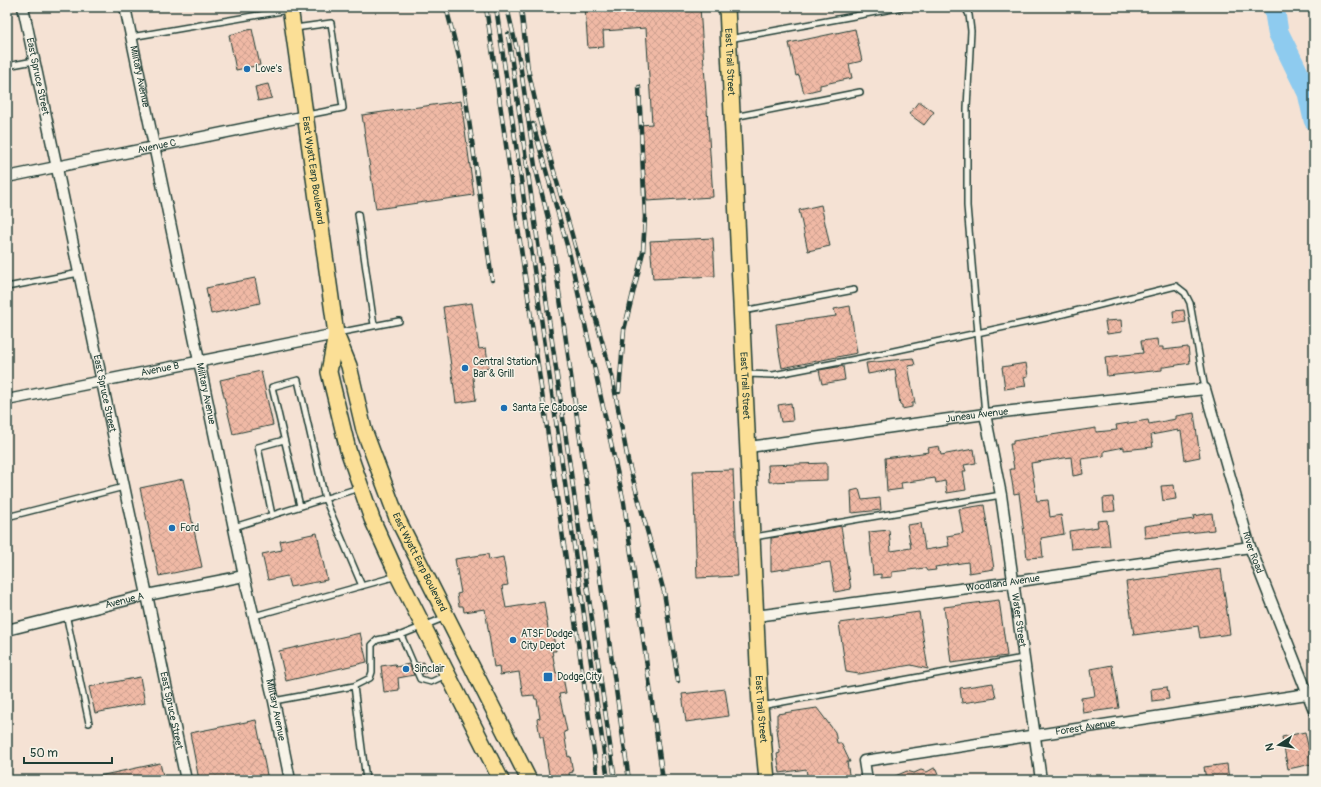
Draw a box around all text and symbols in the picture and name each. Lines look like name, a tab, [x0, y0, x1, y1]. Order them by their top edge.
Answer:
street label: East Trail Street	[722, 28, 737, 97]
street label: East Spruce Street	[24, 37, 52, 117]
street label: Military Avenue	[127, 45, 152, 108]
place label: Love's	[255, 63, 282, 75]
marker: Love's	[242, 64, 252, 74]
street label: East Wyatt Earp Boulevard	[299, 116, 327, 225]
street label: Avenue C	[137, 137, 177, 156]
street label: East Trail Street	[737, 352, 753, 421]
street label: East Spruce Street	[90, 354, 119, 434]
place label: Central Station Bar & Grill	[473, 356, 538, 380]
street label: Avenue B	[140, 360, 180, 379]
street label: Military Avenue	[194, 362, 218, 426]
marker: Central Station Bar & Grill	[460, 363, 470, 373]
place label: Santa Fe Caboose	[512, 402, 587, 414]
marker: Santa Fe Caboose	[499, 403, 509, 413]
street label: Juneau Avenue	[945, 405, 1009, 425]
street label: East Wyatt Earp Boulevard	[390, 511, 449, 614]
place label: Ford	[180, 522, 199, 534]
marker: Ford	[167, 523, 177, 533]
street label: River Road	[1240, 530, 1266, 575]
street label: Woodland Avenue	[965, 572, 1041, 594]
street label: Avenue A	[104, 590, 145, 611]
street label: Water Street	[1009, 592, 1028, 649]
place label: ATSF Dodge City Depot	[521, 628, 573, 652]
marker: ATSF Dodge City Depot	[508, 635, 518, 645]
place label: Sinclair	[414, 663, 445, 675]
marker: Sinclair	[401, 664, 411, 674]
street label: East Spruce Street	[157, 671, 186, 751]
marker: Dodge City	[542, 671, 554, 683]
place label: Dodge City	[557, 671, 603, 683]
street label: East Trail Street	[753, 675, 770, 744]
street label: Military Avenue	[263, 678, 288, 742]
street label: Forest Avenue	[1054, 717, 1116, 738]
north arrow	[1259, 725, 1299, 765]
scale bar	[24, 739, 112, 765]
text: N	[1262, 741, 1277, 752]
text: 50 m	[30, 746, 58, 761]

